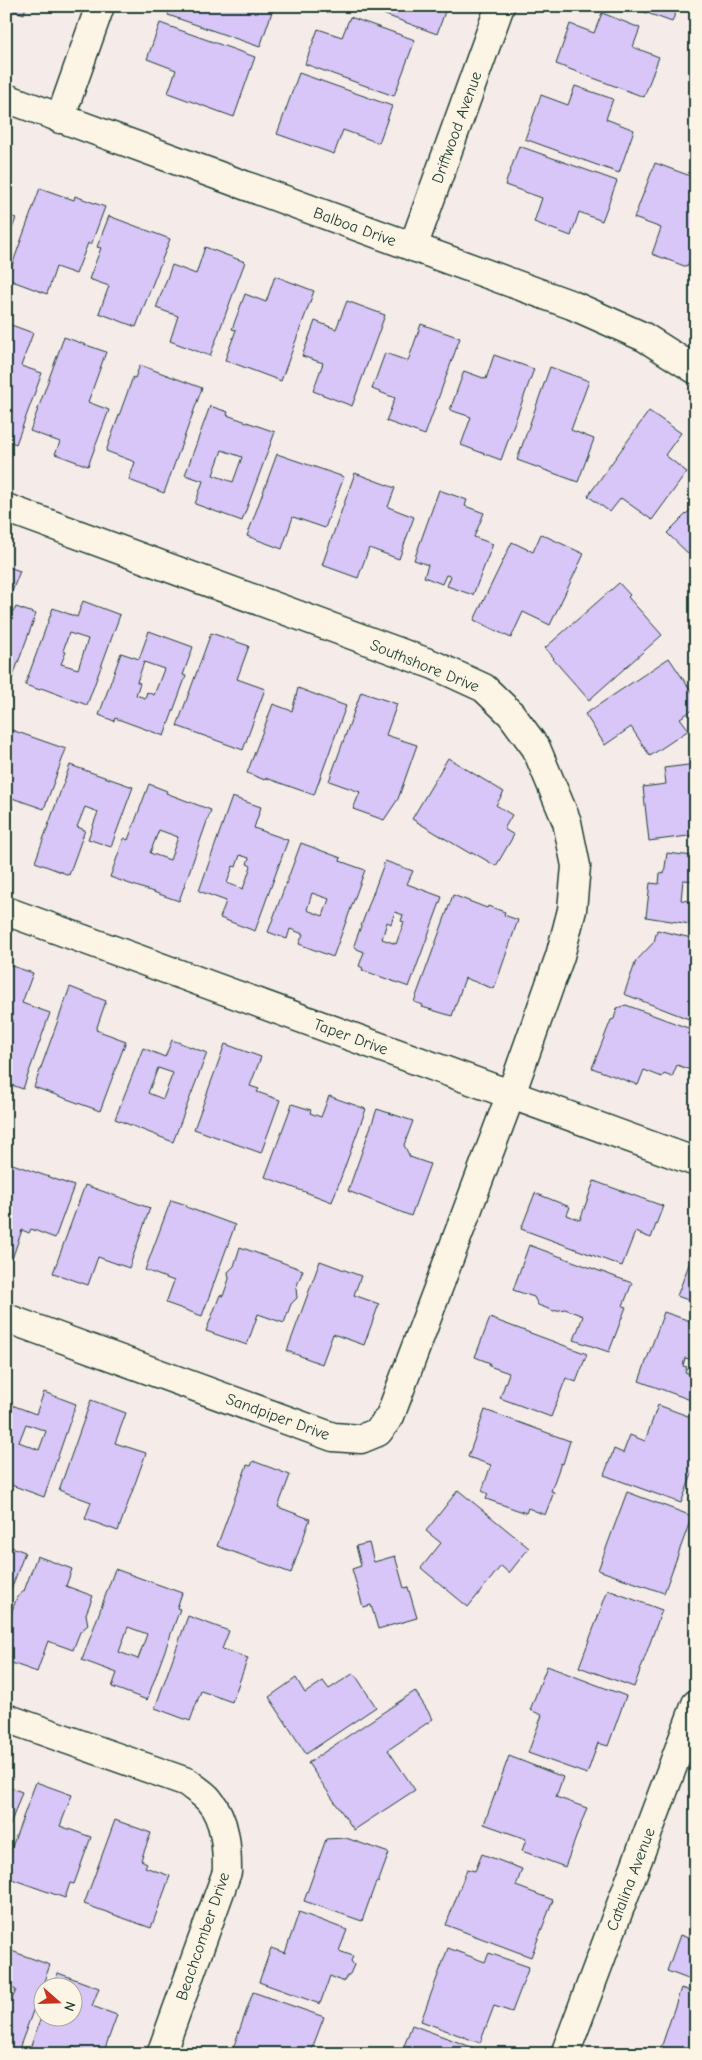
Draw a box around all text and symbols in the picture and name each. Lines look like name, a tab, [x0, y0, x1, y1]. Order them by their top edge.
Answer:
street label: Driftwood Avenue	[428, 69, 486, 186]
street label: Balboa Drive	[311, 204, 398, 250]
street label: Southshore Drive	[367, 636, 482, 696]
street label: Taper Drive	[311, 1015, 390, 1059]
street label: Sandpiper Drive	[223, 1390, 332, 1444]
street label: Catalina Avenue	[603, 1825, 659, 1933]
street label: Beachcomber Drive	[173, 1870, 233, 2003]
north arrow	[32, 1978, 82, 2028]
text: N	[60, 1999, 79, 2013]

